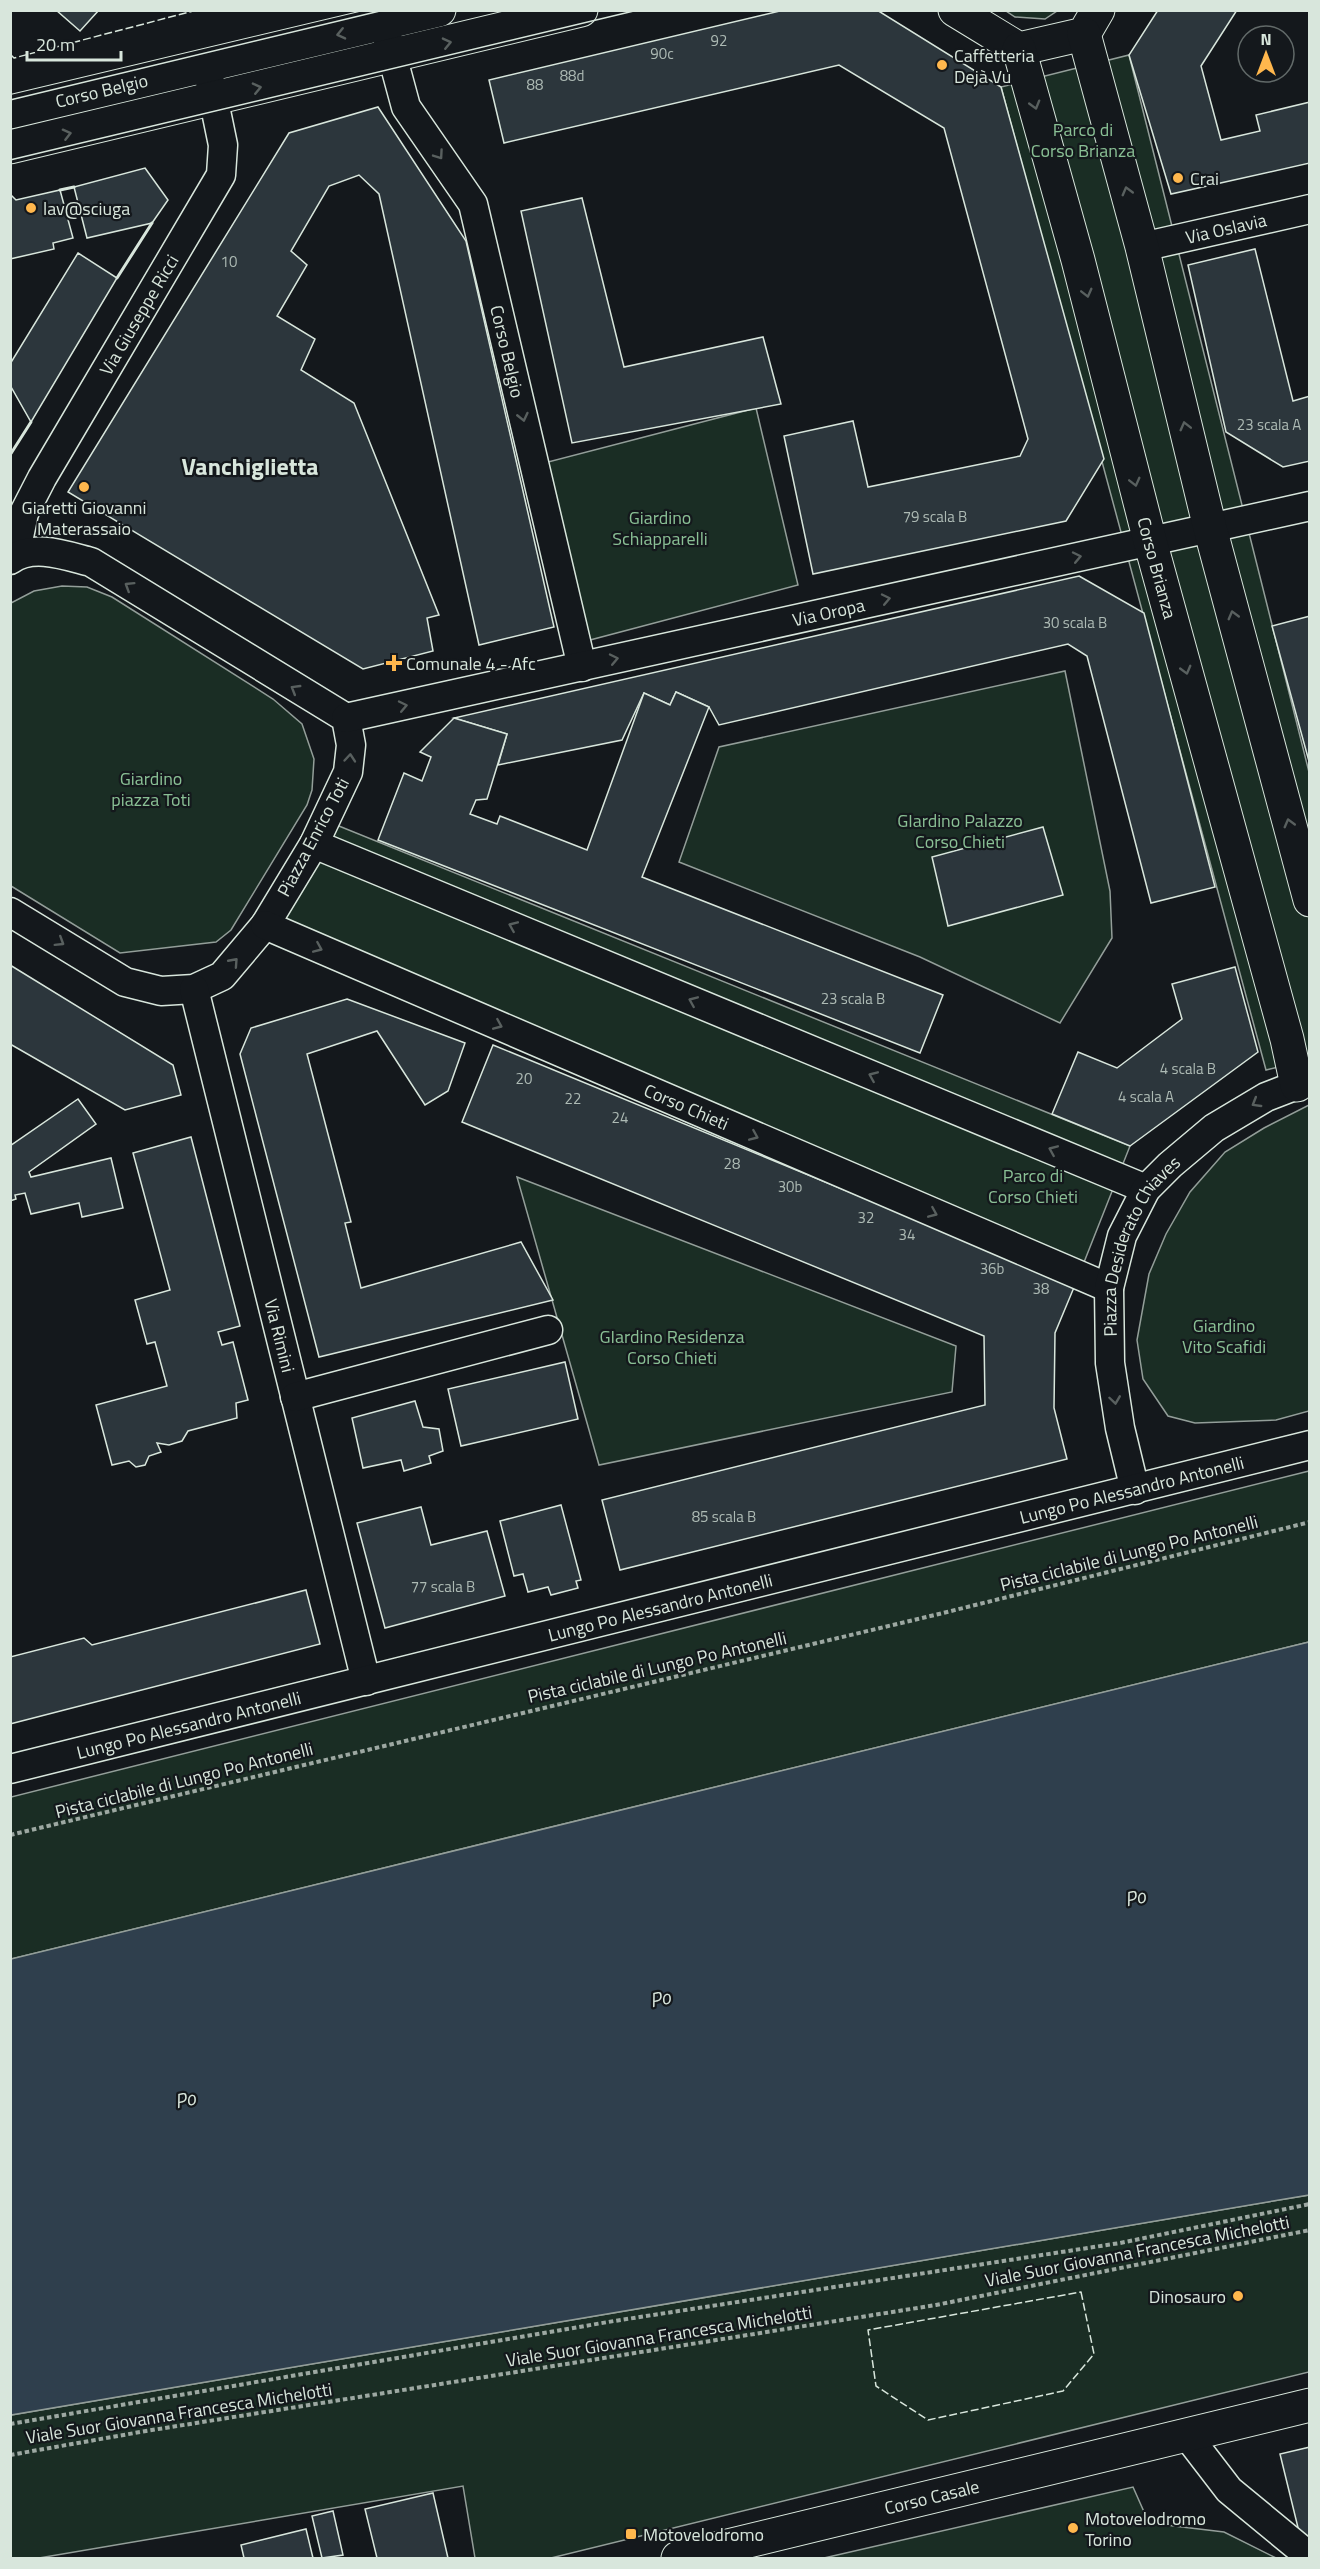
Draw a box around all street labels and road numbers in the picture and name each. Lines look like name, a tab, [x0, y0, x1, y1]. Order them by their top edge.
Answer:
street label: Corso Belgio	[52, 66, 150, 114]
street label: Via Oslavia	[1183, 206, 1269, 250]
street label: Via Giuseppe Ricci	[92, 249, 185, 380]
street label: Corso Belgio	[484, 302, 532, 400]
street label: Corso Brianza	[1131, 514, 1184, 622]
street label: Via Oropa	[790, 591, 867, 633]
street label: Piazza Enrico Toti	[270, 773, 356, 901]
street label: Corso Chieti	[640, 1076, 733, 1137]
street label: Piazza Desiderato Chiaves	[1095, 1149, 1186, 1337]
street label: Via Rimini	[258, 1296, 302, 1375]
street label: Lungo Po Alessandro Antonelli	[1017, 1448, 1247, 1530]
street label: Pista ciclabile di Lungo Po Antonelli	[997, 1508, 1261, 1598]
street label: Lungo Po Alessandro Antonelli	[545, 1566, 775, 1648]
street label: Pista ciclabile di Lungo Po Antonelli	[525, 1624, 789, 1710]
street label: Lungo Po Alessandro Antonelli	[73, 1684, 304, 1765]
street label: Pista ciclabile di Lungo Po Antonelli	[52, 1735, 316, 1825]
street label: Viale Suor Giovanna Francesca Michelotti	[982, 2208, 1292, 2294]
street label: Viale Suor Giovanna Francesca Michelotti	[504, 2298, 814, 2374]
street label: Viale Suor Giovanna Francesca Michelotti	[24, 2375, 334, 2451]
street label: Corso Casale	[881, 2472, 982, 2521]

